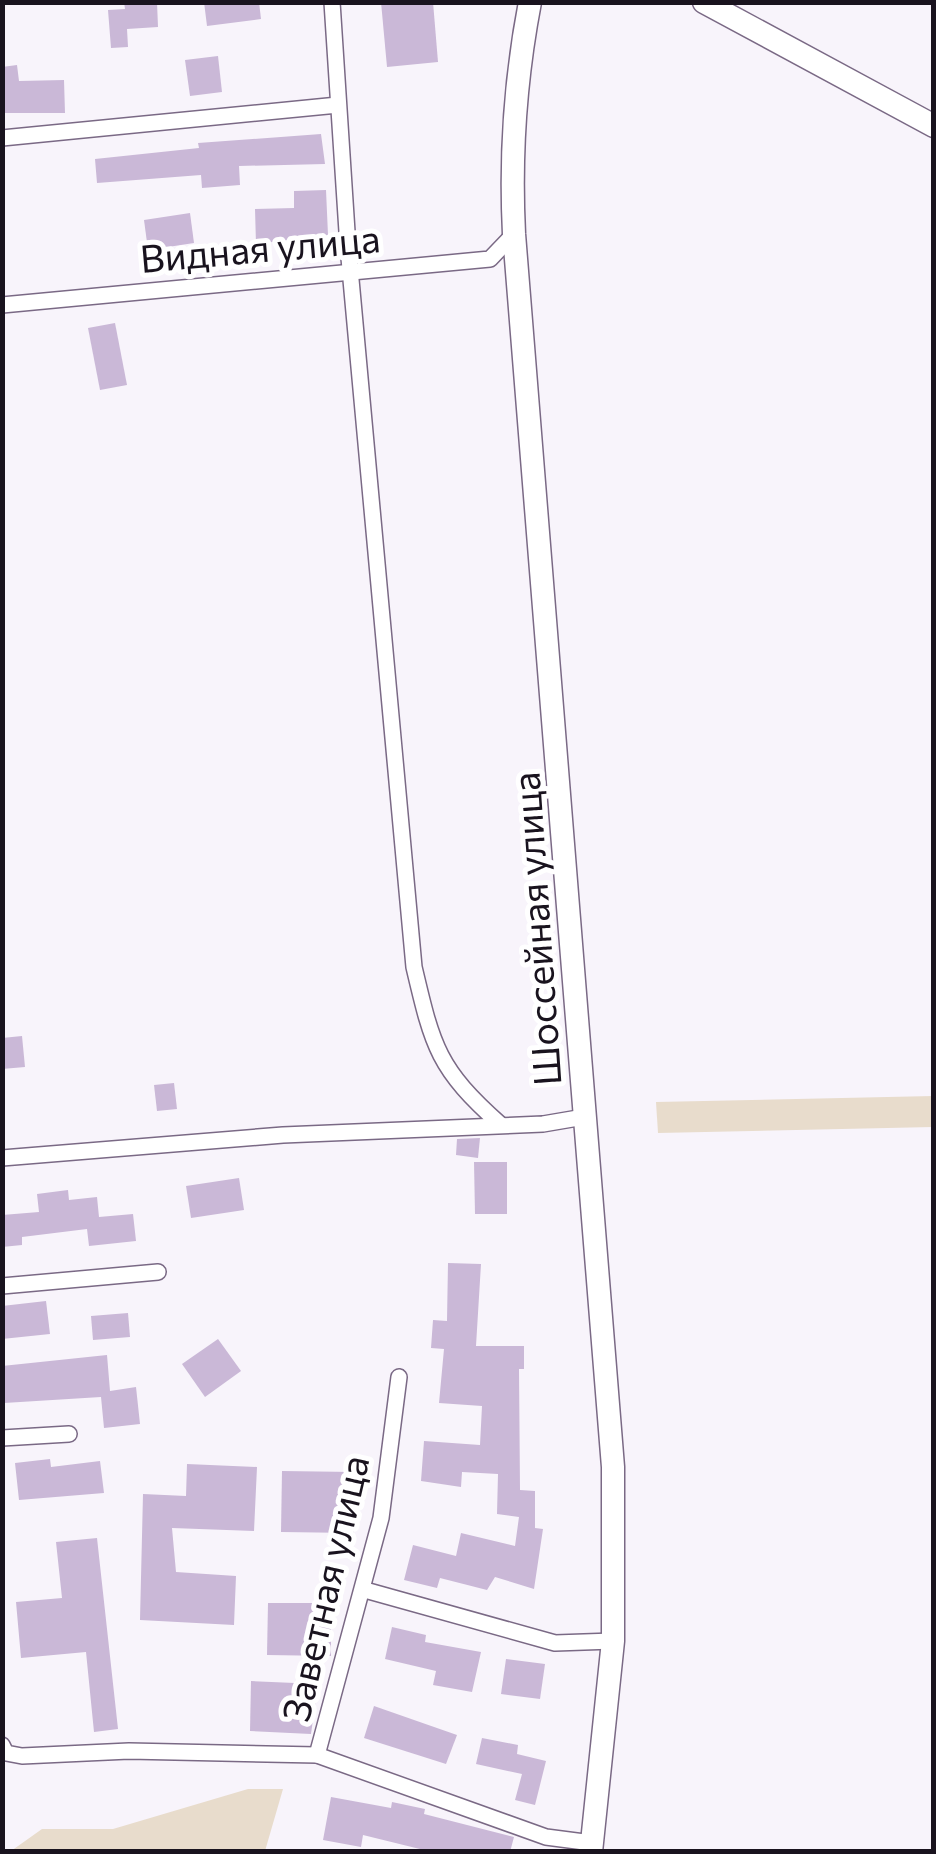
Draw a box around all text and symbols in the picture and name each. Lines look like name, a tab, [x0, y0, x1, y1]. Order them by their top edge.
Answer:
street label: Видная улица	[138, 213, 382, 281]
street label: Шоссейная улица	[501, 771, 569, 1087]
street label: Заветная улица	[270, 1450, 378, 1726]

